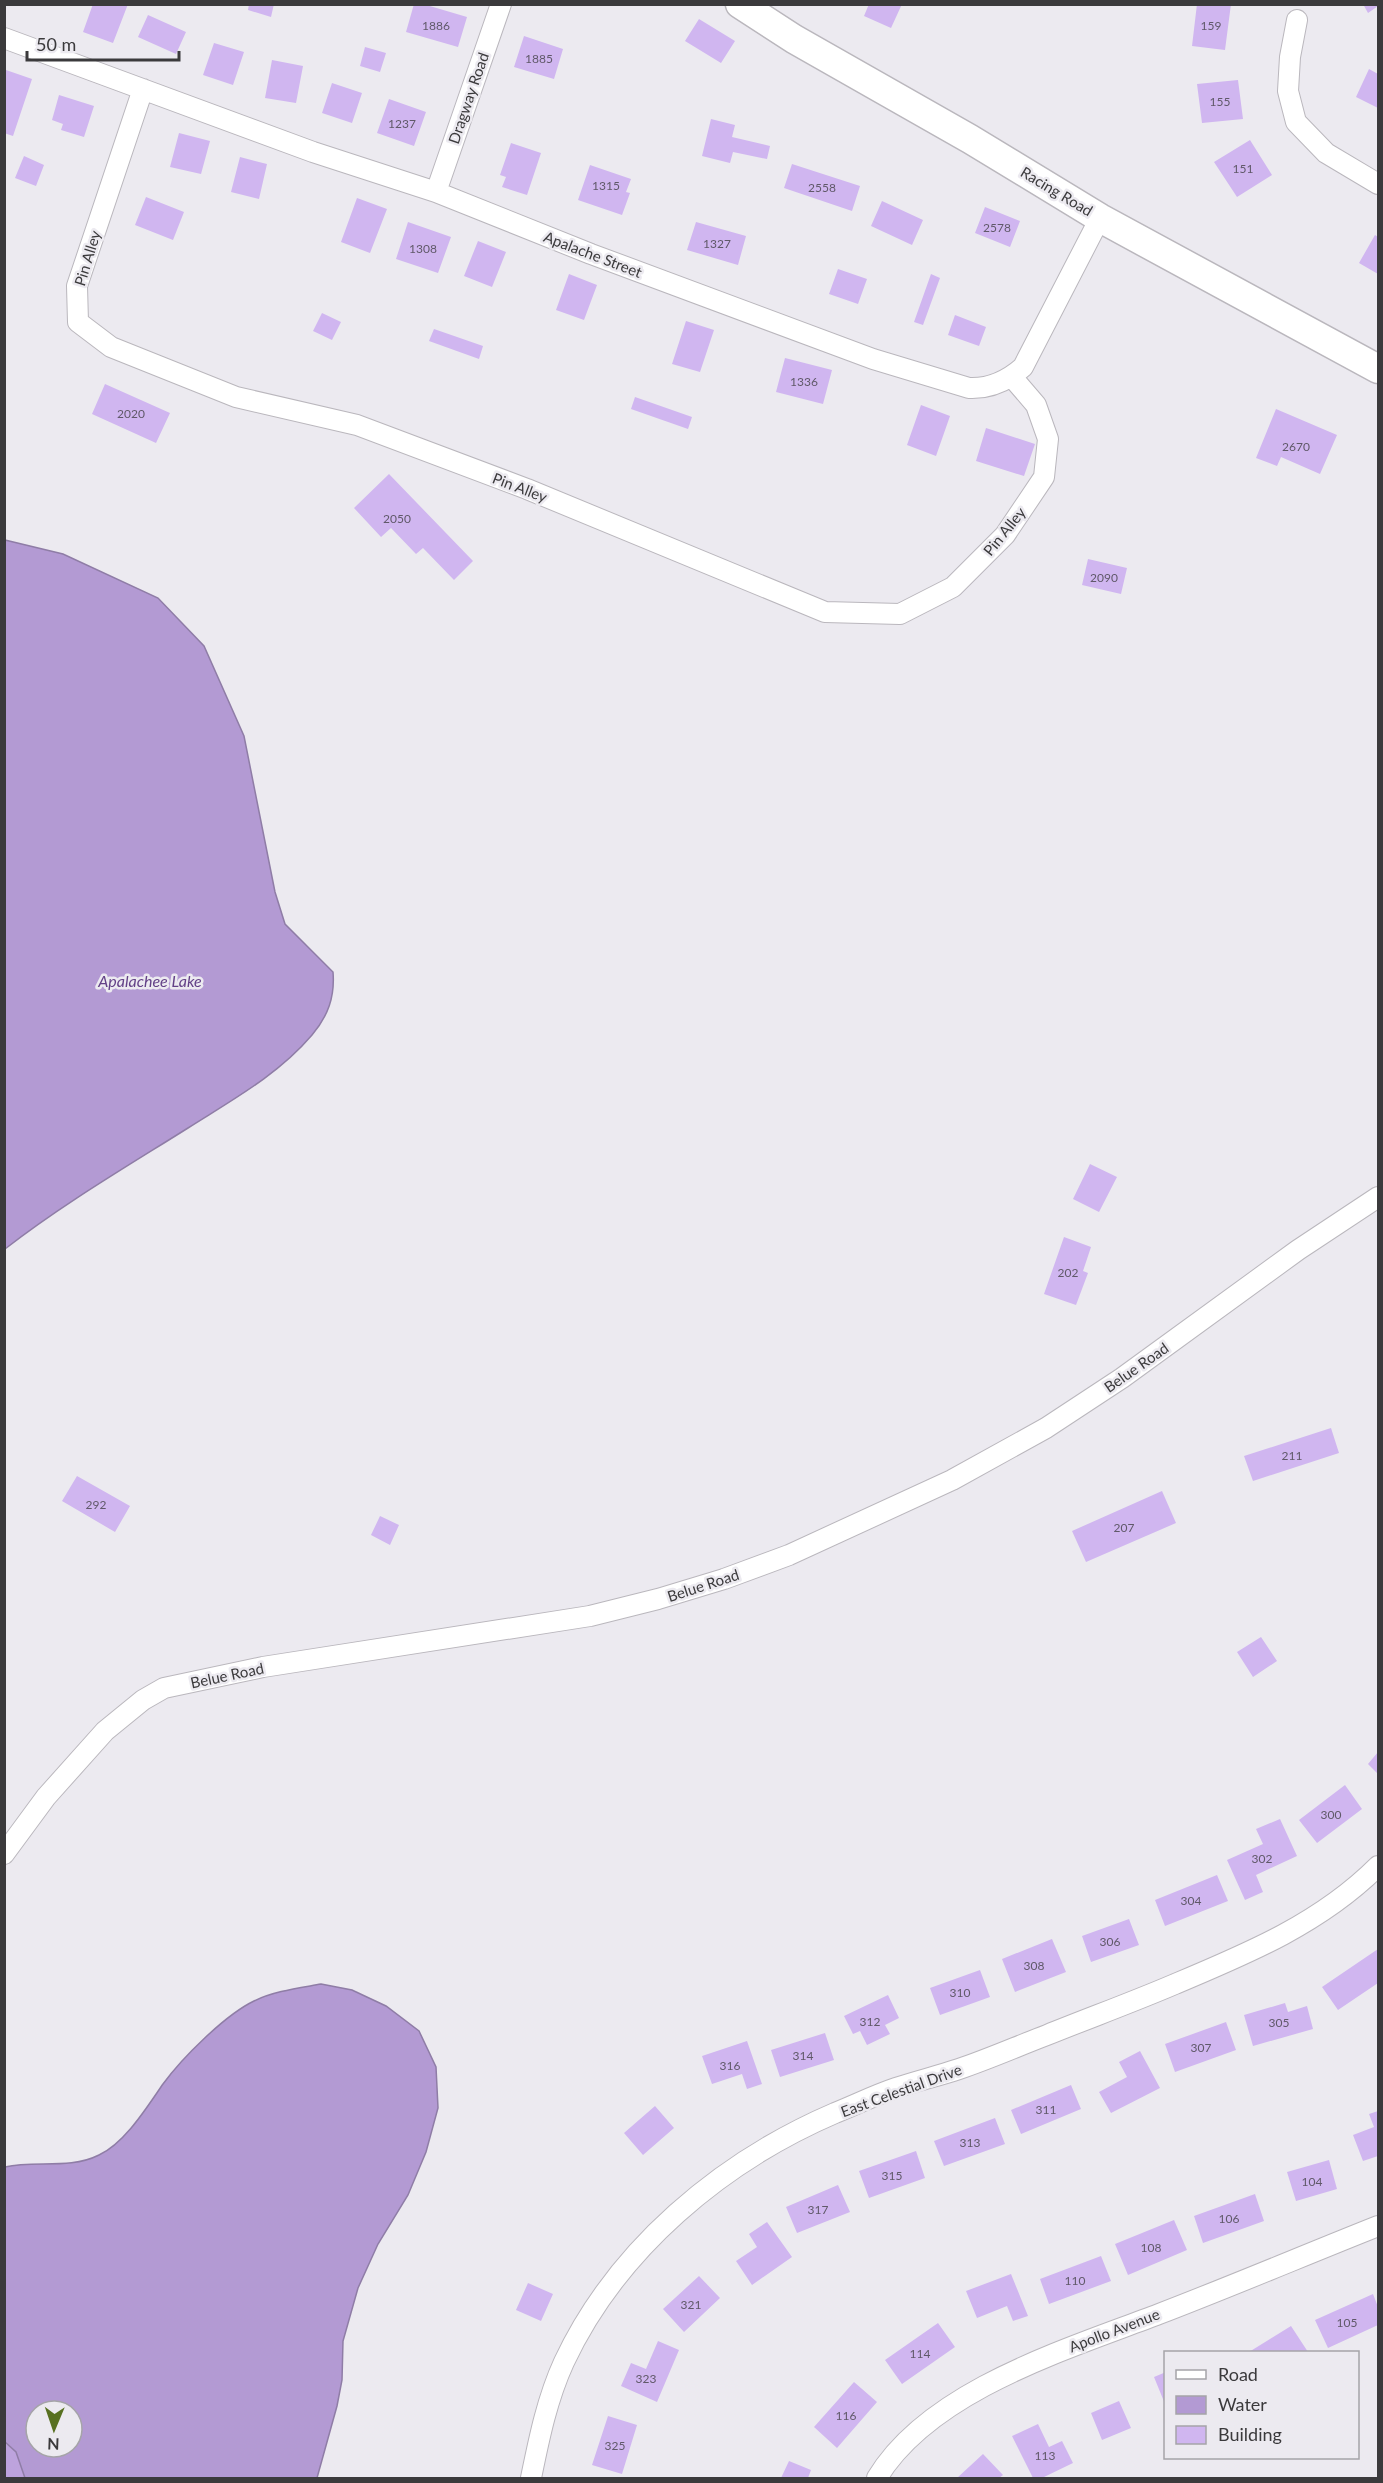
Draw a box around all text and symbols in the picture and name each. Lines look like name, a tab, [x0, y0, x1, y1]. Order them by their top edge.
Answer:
house number: 1886	[422, 18, 450, 33]
house number: 159	[1201, 18, 1221, 33]
scale bar	[27, 24, 178, 62]
text: 50 m	[36, 33, 76, 55]
street label: Dragway Road	[444, 50, 492, 146]
house number: 1885	[525, 51, 553, 66]
house number: 155	[1210, 94, 1230, 109]
house number: 1237	[388, 116, 416, 131]
house number: 151	[1233, 161, 1253, 176]
street label: Racing Road	[1018, 162, 1096, 220]
house number: 1315	[592, 178, 620, 193]
house number: 2558	[808, 180, 836, 195]
house number: 2578	[983, 220, 1011, 235]
street label: Apalache Street	[541, 227, 645, 281]
street label: Pin Alley	[70, 228, 104, 288]
house number: 1327	[703, 236, 731, 251]
house number: 1308	[409, 241, 437, 256]
house number: 1336	[790, 374, 818, 389]
house number: 2020	[117, 406, 145, 421]
house number: 2670	[1282, 439, 1310, 454]
street label: Pin Alley	[490, 468, 550, 506]
street label: Pin Alley	[979, 503, 1029, 559]
house number: 2050	[383, 511, 411, 526]
house number: 2090	[1090, 570, 1118, 585]
water label: Apalachee Lake	[97, 971, 202, 990]
house number: 202	[1058, 1265, 1078, 1280]
street label: Belue Road	[1100, 1338, 1172, 1396]
house number: 211	[1282, 1448, 1302, 1463]
house number: 292	[86, 1497, 106, 1512]
house number: 207	[1114, 1520, 1134, 1535]
street label: Belue Road	[665, 1565, 741, 1605]
street label: Belue Road	[189, 1658, 265, 1692]
house number: 300	[1321, 1807, 1341, 1822]
house number: 302	[1252, 1851, 1272, 1866]
house number: 304	[1181, 1893, 1201, 1908]
house number: 306	[1100, 1934, 1120, 1949]
house number: 308	[1024, 1958, 1044, 1973]
house number: 310	[950, 1985, 970, 2000]
house number: 312	[860, 2014, 880, 2029]
house number: 305	[1269, 2015, 1289, 2030]
house number: 307	[1191, 2040, 1211, 2055]
house number: 314	[793, 2048, 813, 2063]
house number: 316	[720, 2058, 740, 2073]
street label: East Celestial Drive	[838, 2060, 964, 2120]
house number: 311	[1036, 2102, 1056, 2117]
house number: 313	[960, 2135, 980, 2150]
house number: 315	[882, 2168, 902, 2183]
house number: 104	[1302, 2174, 1322, 2189]
house number: 317	[808, 2202, 828, 2217]
house number: 106	[1219, 2211, 1239, 2226]
house number: 108	[1141, 2240, 1161, 2255]
house number: 110	[1065, 2273, 1085, 2288]
house number: 321	[681, 2297, 701, 2312]
street label: Apollo Avenue	[1066, 2304, 1162, 2356]
house number: 105	[1337, 2315, 1357, 2330]
house number: 114	[910, 2346, 930, 2361]
legend	[1164, 2351, 1359, 2459]
text: Road	[1218, 2363, 1258, 2385]
house number: 323	[636, 2371, 656, 2386]
text: Water	[1218, 2393, 1267, 2415]
north arrow	[24, 2399, 84, 2459]
house number: 116	[836, 2408, 856, 2423]
text: Building	[1218, 2423, 1282, 2445]
text: N	[47, 2435, 60, 2454]
house number: 325	[605, 2438, 625, 2453]
house number: 113	[1035, 2448, 1055, 2463]

